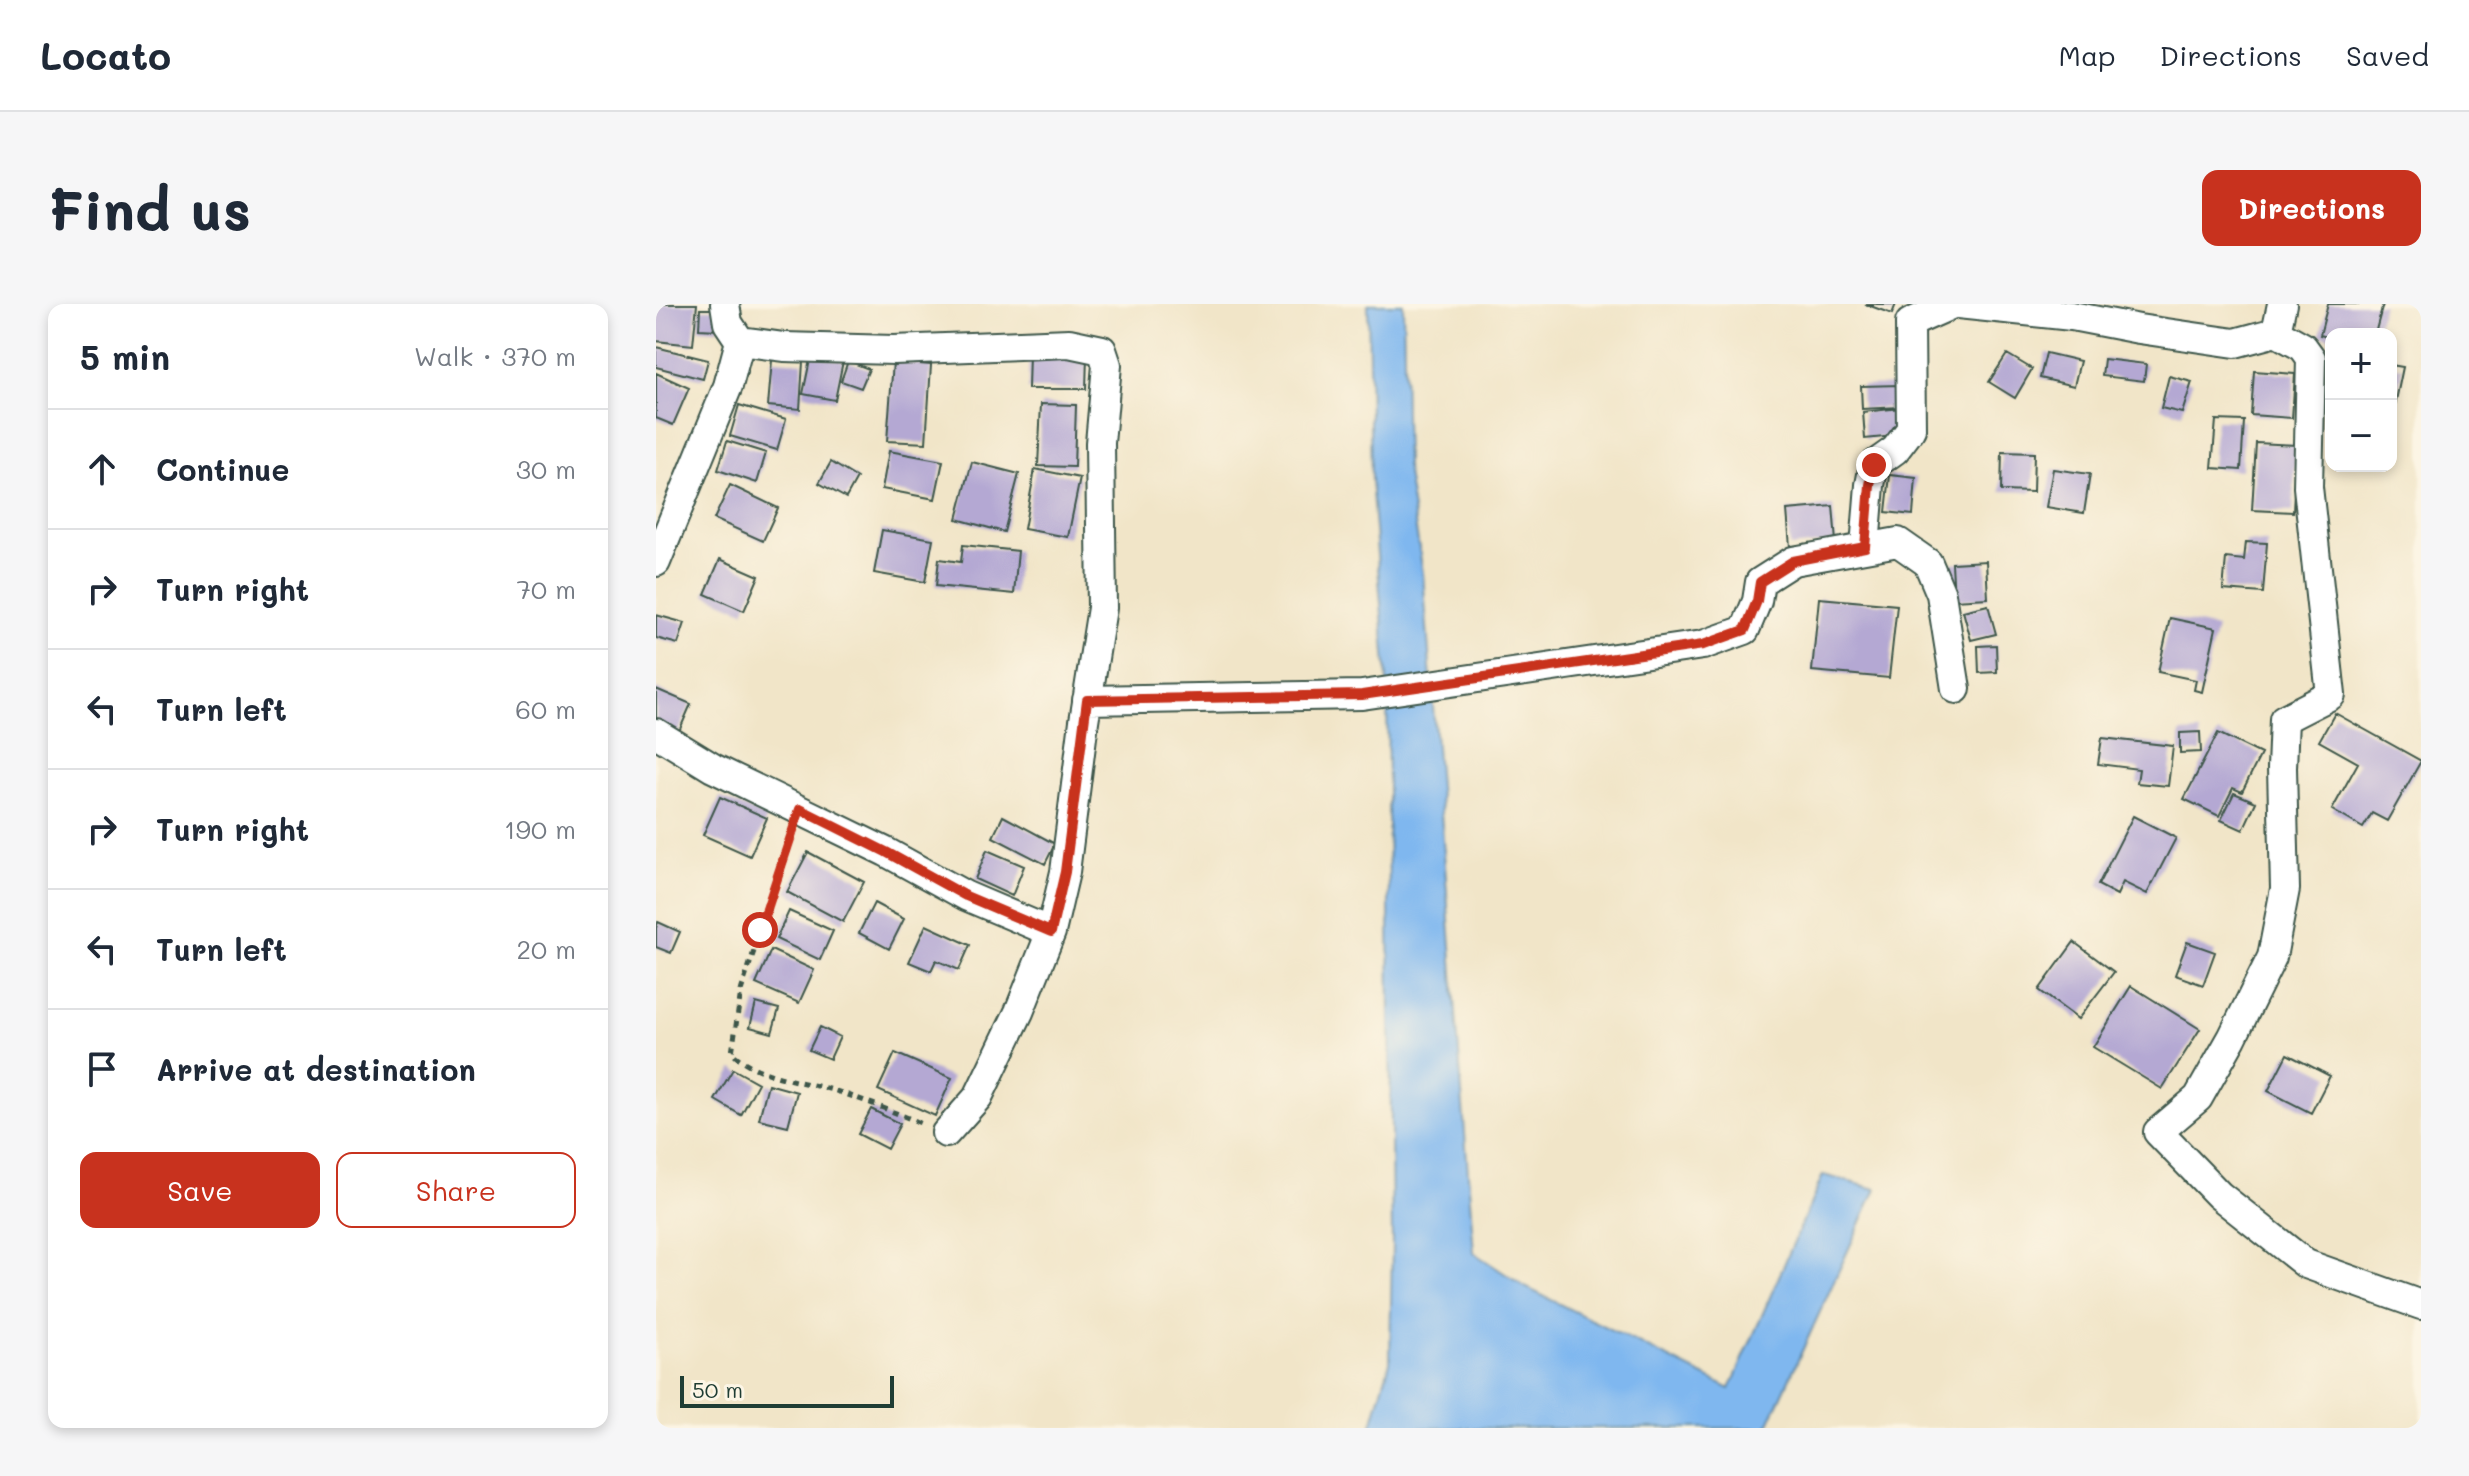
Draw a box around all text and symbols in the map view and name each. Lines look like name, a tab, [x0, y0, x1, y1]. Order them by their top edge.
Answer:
text: Locato	[40, 30, 171, 80]
text: Map	[2059, 37, 2116, 73]
text: Directions	[2160, 37, 2302, 73]
text: Saved	[2346, 37, 2429, 73]
button: Directions	[2202, 170, 2421, 246]
text: Find us	[48, 172, 251, 245]
map controls	[2325, 328, 2397, 472]
button: +	[2325, 328, 2397, 400]
text: 5 min	[80, 334, 170, 379]
text: Walk · 370 m	[414, 339, 576, 373]
button: −	[2325, 400, 2397, 472]
icon: ahead	[80, 447, 124, 491]
route end	[1856, 447, 1892, 483]
text: Continue	[156, 449, 289, 489]
text: 30 m	[516, 452, 576, 486]
icon: right	[80, 567, 124, 611]
text: Turn right	[156, 569, 309, 609]
text: 70 m	[516, 572, 576, 606]
icon: left	[80, 687, 124, 731]
text: Turn left	[156, 689, 287, 729]
text: 60 m	[515, 692, 576, 726]
icon: right	[80, 807, 124, 851]
text: Turn right	[156, 809, 309, 849]
text: 190 m	[504, 812, 576, 846]
route start	[742, 912, 778, 948]
icon: left	[80, 927, 124, 971]
text: Turn left	[156, 929, 287, 969]
text: 20 m	[516, 932, 576, 966]
icon: arrive	[80, 1047, 124, 1091]
text: Arrive at destination	[156, 1049, 476, 1089]
button: Save	[80, 1152, 320, 1228]
button: Share	[336, 1152, 576, 1228]
scale bar	[680, 1372, 894, 1408]
text: 50 m	[692, 1375, 743, 1404]

